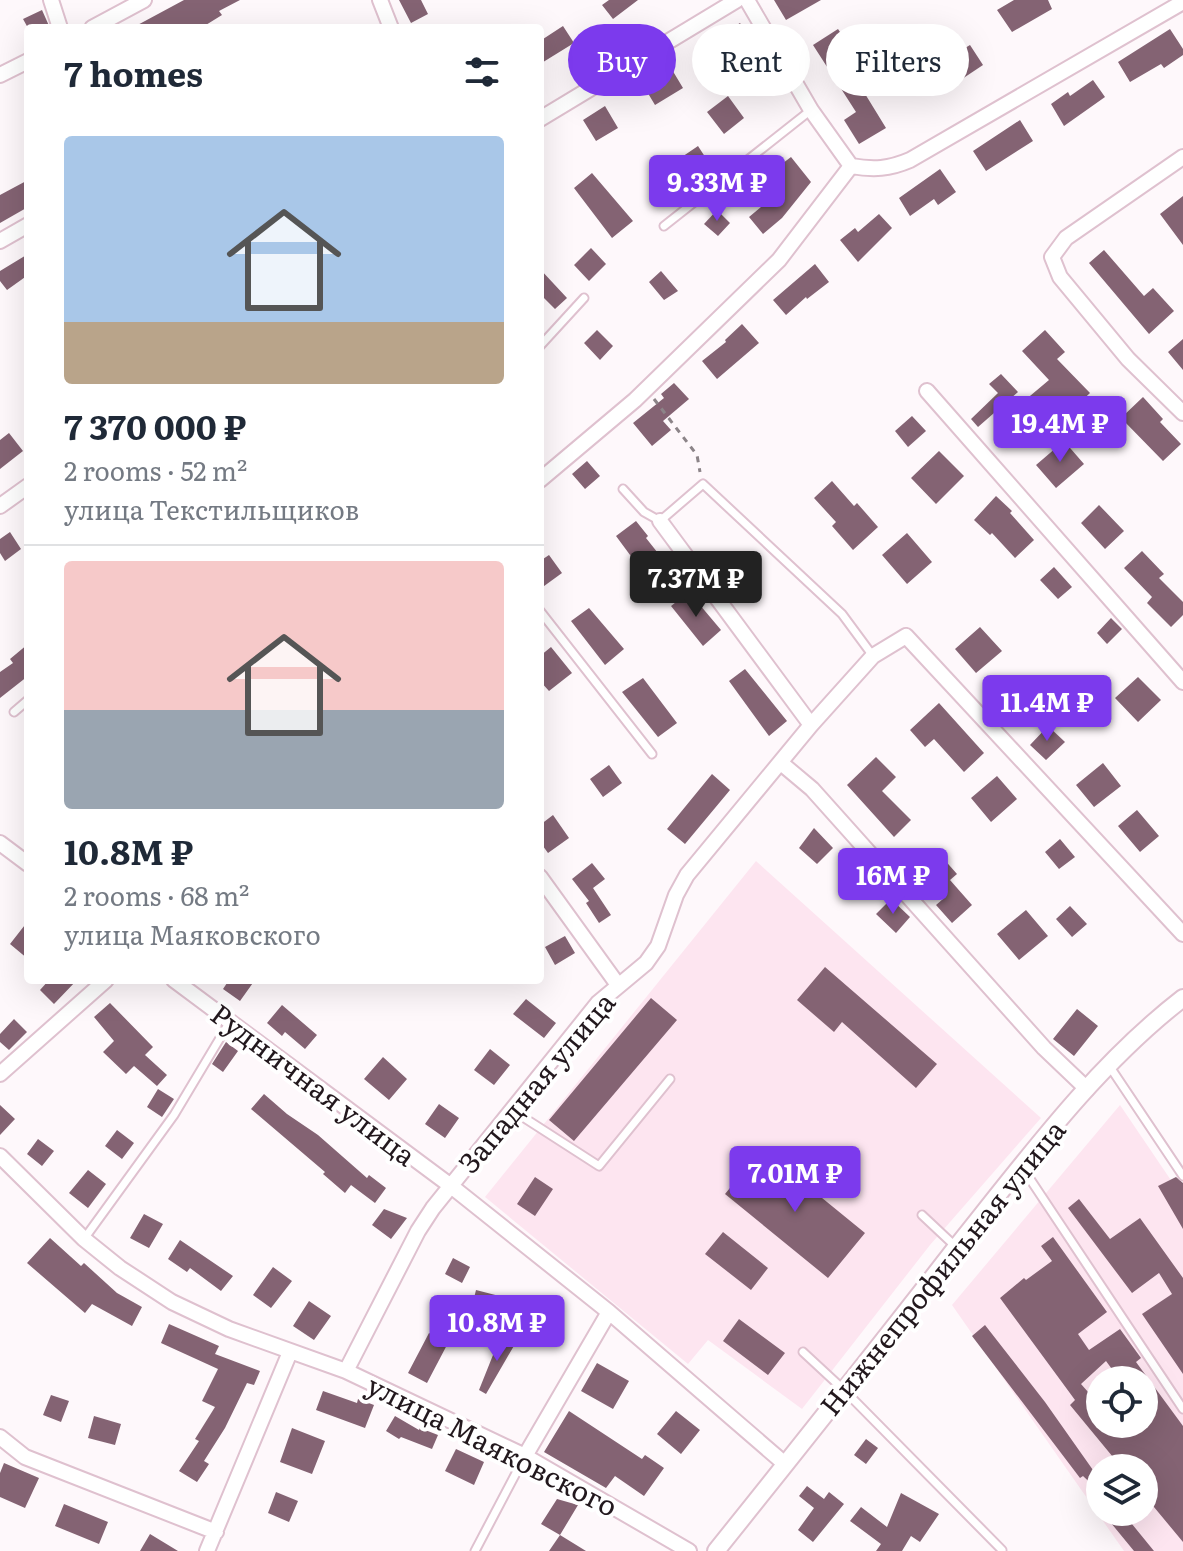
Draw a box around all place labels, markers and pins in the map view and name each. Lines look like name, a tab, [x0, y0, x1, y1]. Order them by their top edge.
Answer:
pin: 9.33M ₽	[643, 155, 791, 223]
pin: 19.4M ₽	[986, 396, 1134, 464]
pin: 7.37M ₽	[622, 551, 770, 619]
pin: 11.4M ₽	[973, 675, 1121, 743]
pin: 16M ₽	[837, 848, 949, 916]
pin: 7.01M ₽	[721, 1146, 869, 1214]
pin: 10.8M ₽	[423, 1295, 571, 1363]

